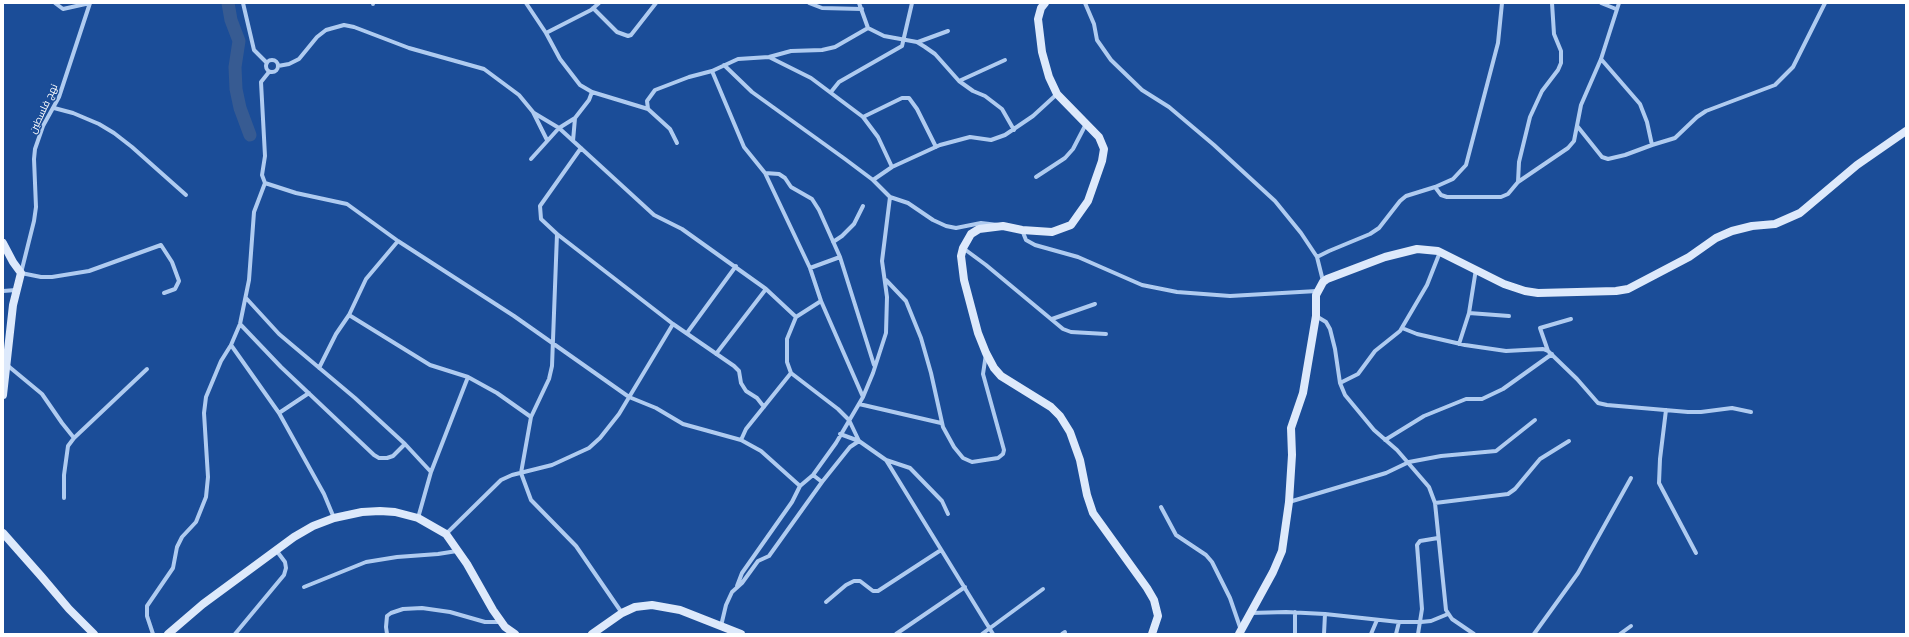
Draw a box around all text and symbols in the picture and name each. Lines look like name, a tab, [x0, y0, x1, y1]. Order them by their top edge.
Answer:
street label: نهج فلسطين	[27, 82, 61, 136]

